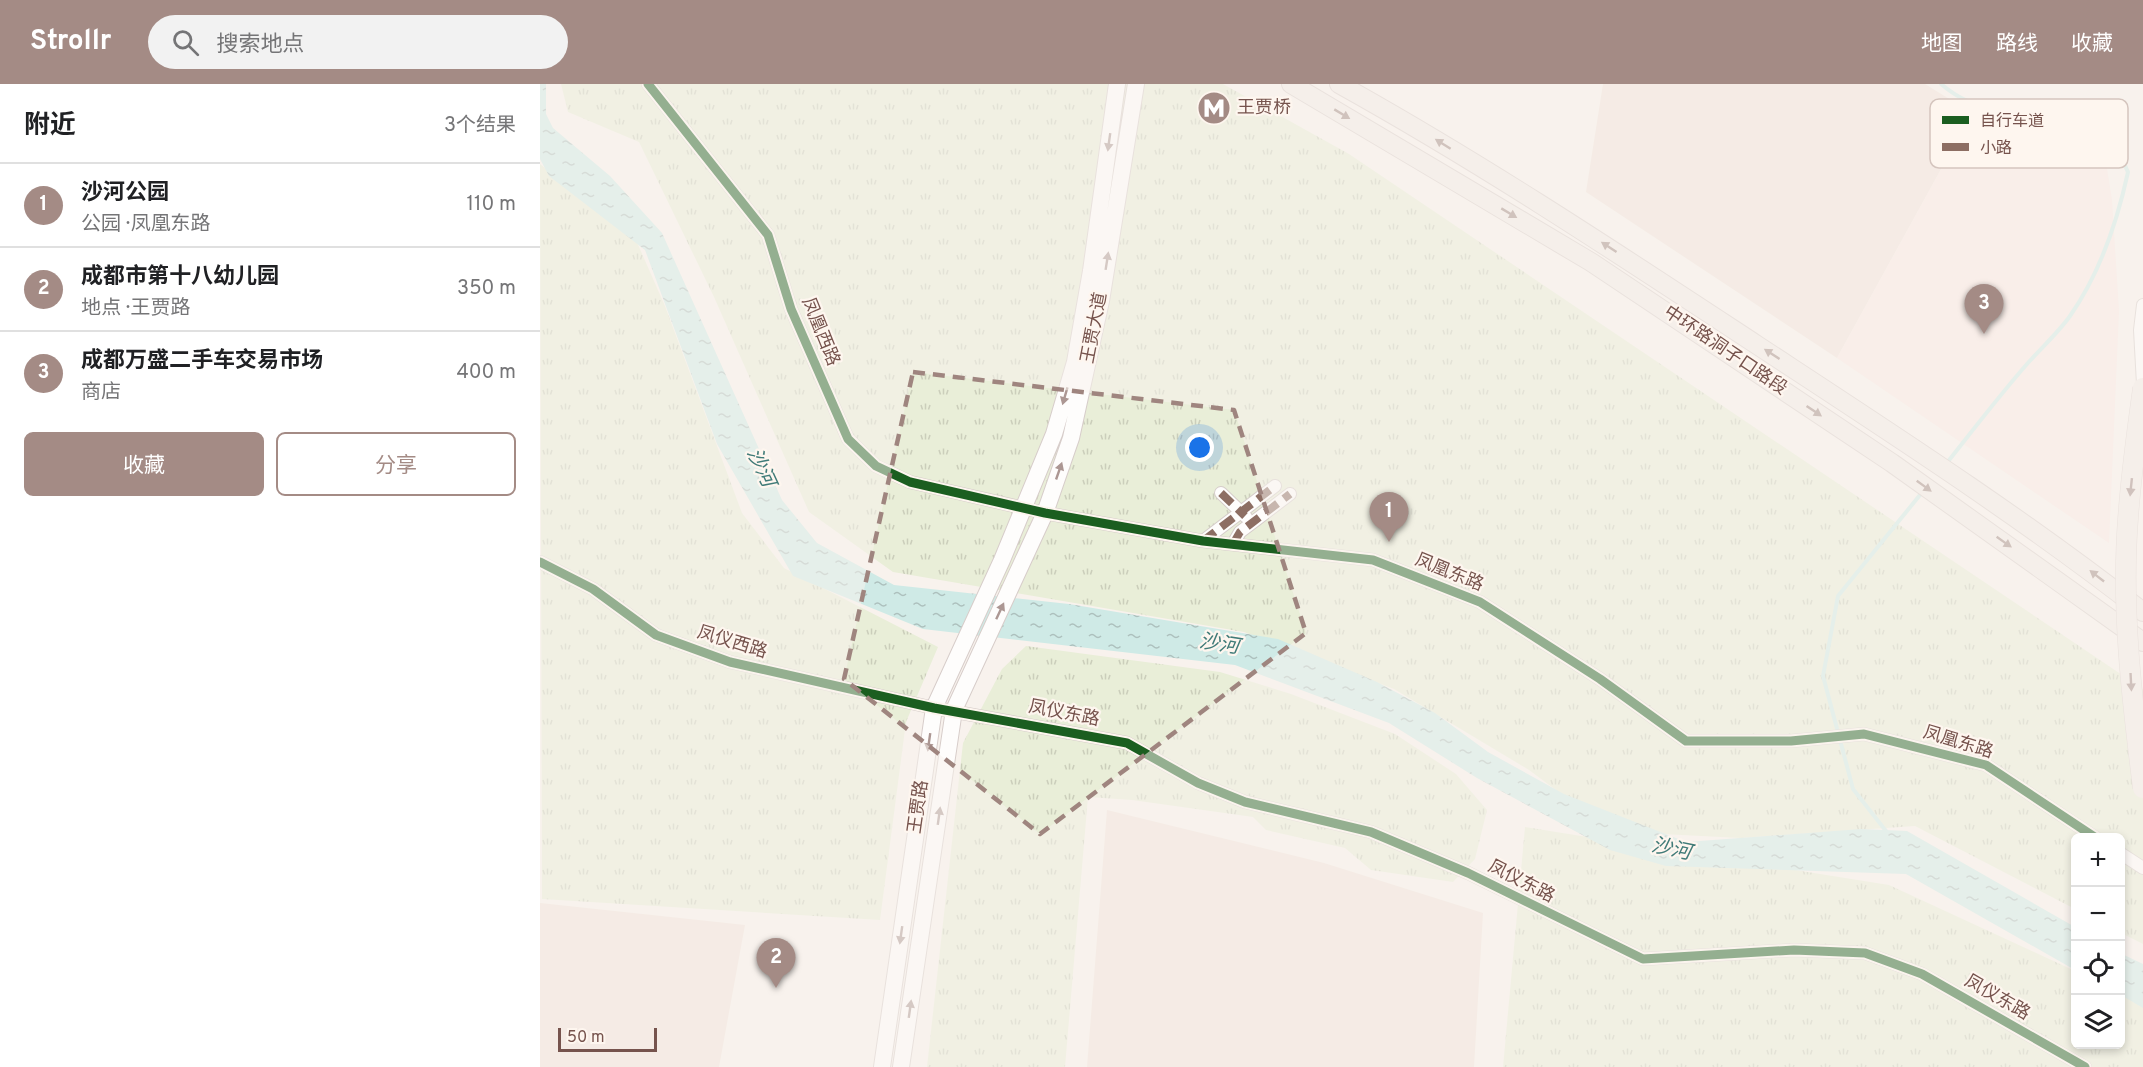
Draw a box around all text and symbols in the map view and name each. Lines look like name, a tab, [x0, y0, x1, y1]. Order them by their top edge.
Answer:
search box	[148, 15, 568, 69]
text: Strollr	[30, 24, 112, 60]
icon: search	[169, 26, 202, 59]
text: 地图	[1921, 31, 1963, 58]
text: 路线	[1996, 31, 2038, 58]
text: 收藏	[2071, 31, 2113, 58]
text: 搜索地点	[217, 32, 305, 59]
metro station icon: 王贾桥	[1196, 90, 1232, 126]
place label: 王贾桥	[1237, 97, 1291, 120]
legend	[1930, 99, 2128, 168]
one-way arrow	[1334, 108, 1350, 119]
text: 附近	[24, 110, 76, 143]
text: 自行车道	[1980, 112, 2044, 132]
text: 3个结果	[444, 113, 516, 139]
one-way arrow	[1105, 133, 1114, 152]
one-way arrow	[1435, 138, 1451, 149]
text: 小路	[1980, 139, 2012, 159]
text: 沙河公园	[81, 180, 169, 207]
text: 1	[40, 192, 48, 218]
text: 110 m	[467, 192, 516, 218]
one-way arrow	[1501, 208, 1518, 218]
text: 公园 · 凤凰东路	[81, 212, 210, 238]
one-way arrow	[1600, 242, 1617, 253]
one-way arrow	[1103, 251, 1112, 270]
text: 成都市第十八幼儿园	[81, 264, 279, 291]
text: 2	[37, 276, 50, 302]
text: 350 m	[457, 276, 516, 302]
pin: 3	[1964, 284, 2004, 334]
street label: 王贾大道	[1077, 290, 1113, 366]
street label: 凤凰西路	[796, 294, 844, 370]
text: 地点 · 王贾路	[81, 296, 190, 322]
street label: 中环路洞子口路段	[1659, 301, 1791, 401]
text: 成都万盛二手车交易市场	[81, 348, 323, 375]
one-way arrow	[1763, 349, 1780, 360]
text: 3	[38, 360, 50, 386]
text: 400 m	[456, 360, 516, 386]
text: 商店	[81, 380, 121, 406]
one-way arrow	[1060, 387, 1069, 405]
one-way arrow	[1805, 405, 1821, 417]
button: 收藏	[24, 432, 264, 496]
button: 分享	[276, 432, 516, 496]
your location	[1185, 433, 1214, 462]
water label: 沙河	[740, 444, 782, 495]
one-way arrow	[1055, 462, 1065, 480]
one-way arrow	[2126, 478, 2136, 497]
one-way arrow	[1915, 480, 1931, 492]
pin: 1	[1370, 492, 1408, 542]
one-way arrow	[1995, 536, 2011, 548]
street label: 凤凰东路	[1411, 549, 1487, 597]
one-way arrow	[2089, 570, 2105, 583]
one-way arrow	[996, 602, 1005, 619]
street label: 凤仪西路	[694, 621, 770, 665]
water label: 沙河	[1197, 629, 1245, 662]
one-way arrow	[2127, 673, 2136, 692]
street label: 凤仪东路	[1026, 696, 1102, 732]
street label: 凤凰东路	[1920, 721, 1996, 765]
one-way arrow	[924, 733, 933, 752]
street label: 王贾路	[904, 779, 934, 835]
one-way arrow	[934, 807, 943, 826]
water label: 沙河	[1649, 833, 1697, 868]
map controls	[2071, 833, 2125, 1049]
button: +	[2071, 833, 2125, 887]
street label: 凤仪东路	[1484, 855, 1558, 909]
button: −	[2071, 887, 2125, 941]
one-way arrow	[897, 926, 906, 945]
pin: 2	[756, 938, 796, 988]
button: locate	[2071, 941, 2125, 995]
street label: 凤仪东路	[1960, 970, 2034, 1026]
button: layers	[2071, 995, 2125, 1049]
one-way arrow	[905, 1000, 914, 1019]
scale bar	[558, 1025, 657, 1052]
text: 50 m	[567, 1028, 605, 1048]

